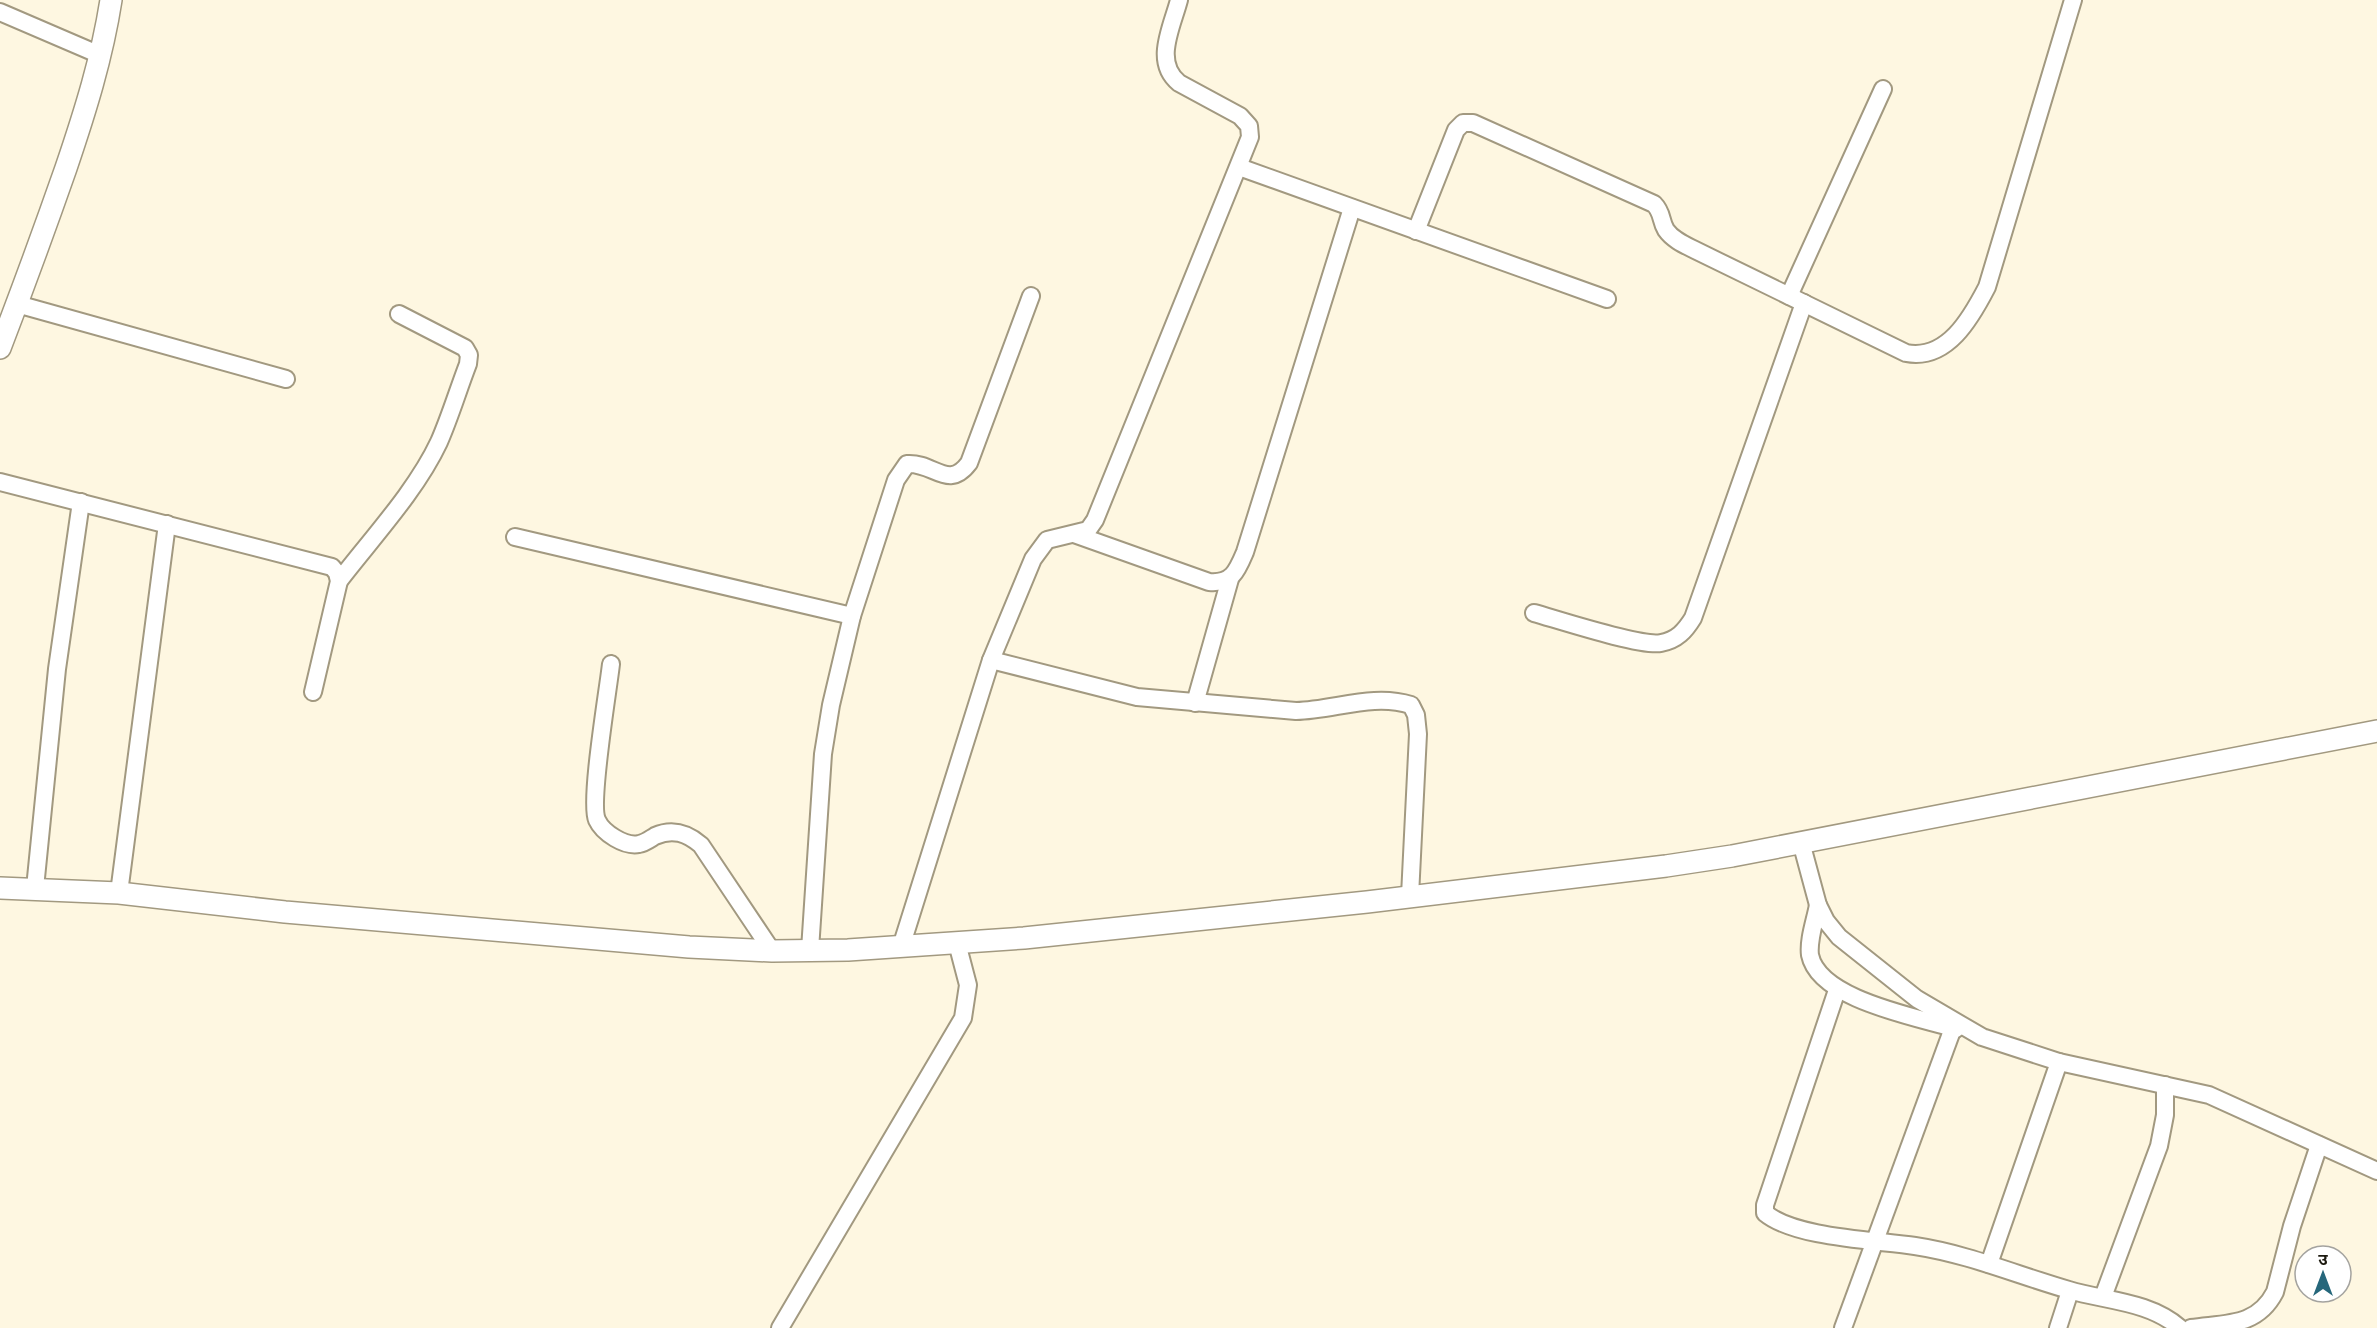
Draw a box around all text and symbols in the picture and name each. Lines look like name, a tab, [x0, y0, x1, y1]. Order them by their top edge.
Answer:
north arrow	[2293, 1244, 2353, 1304]
text: उ	[2318, 1250, 2328, 1269]

